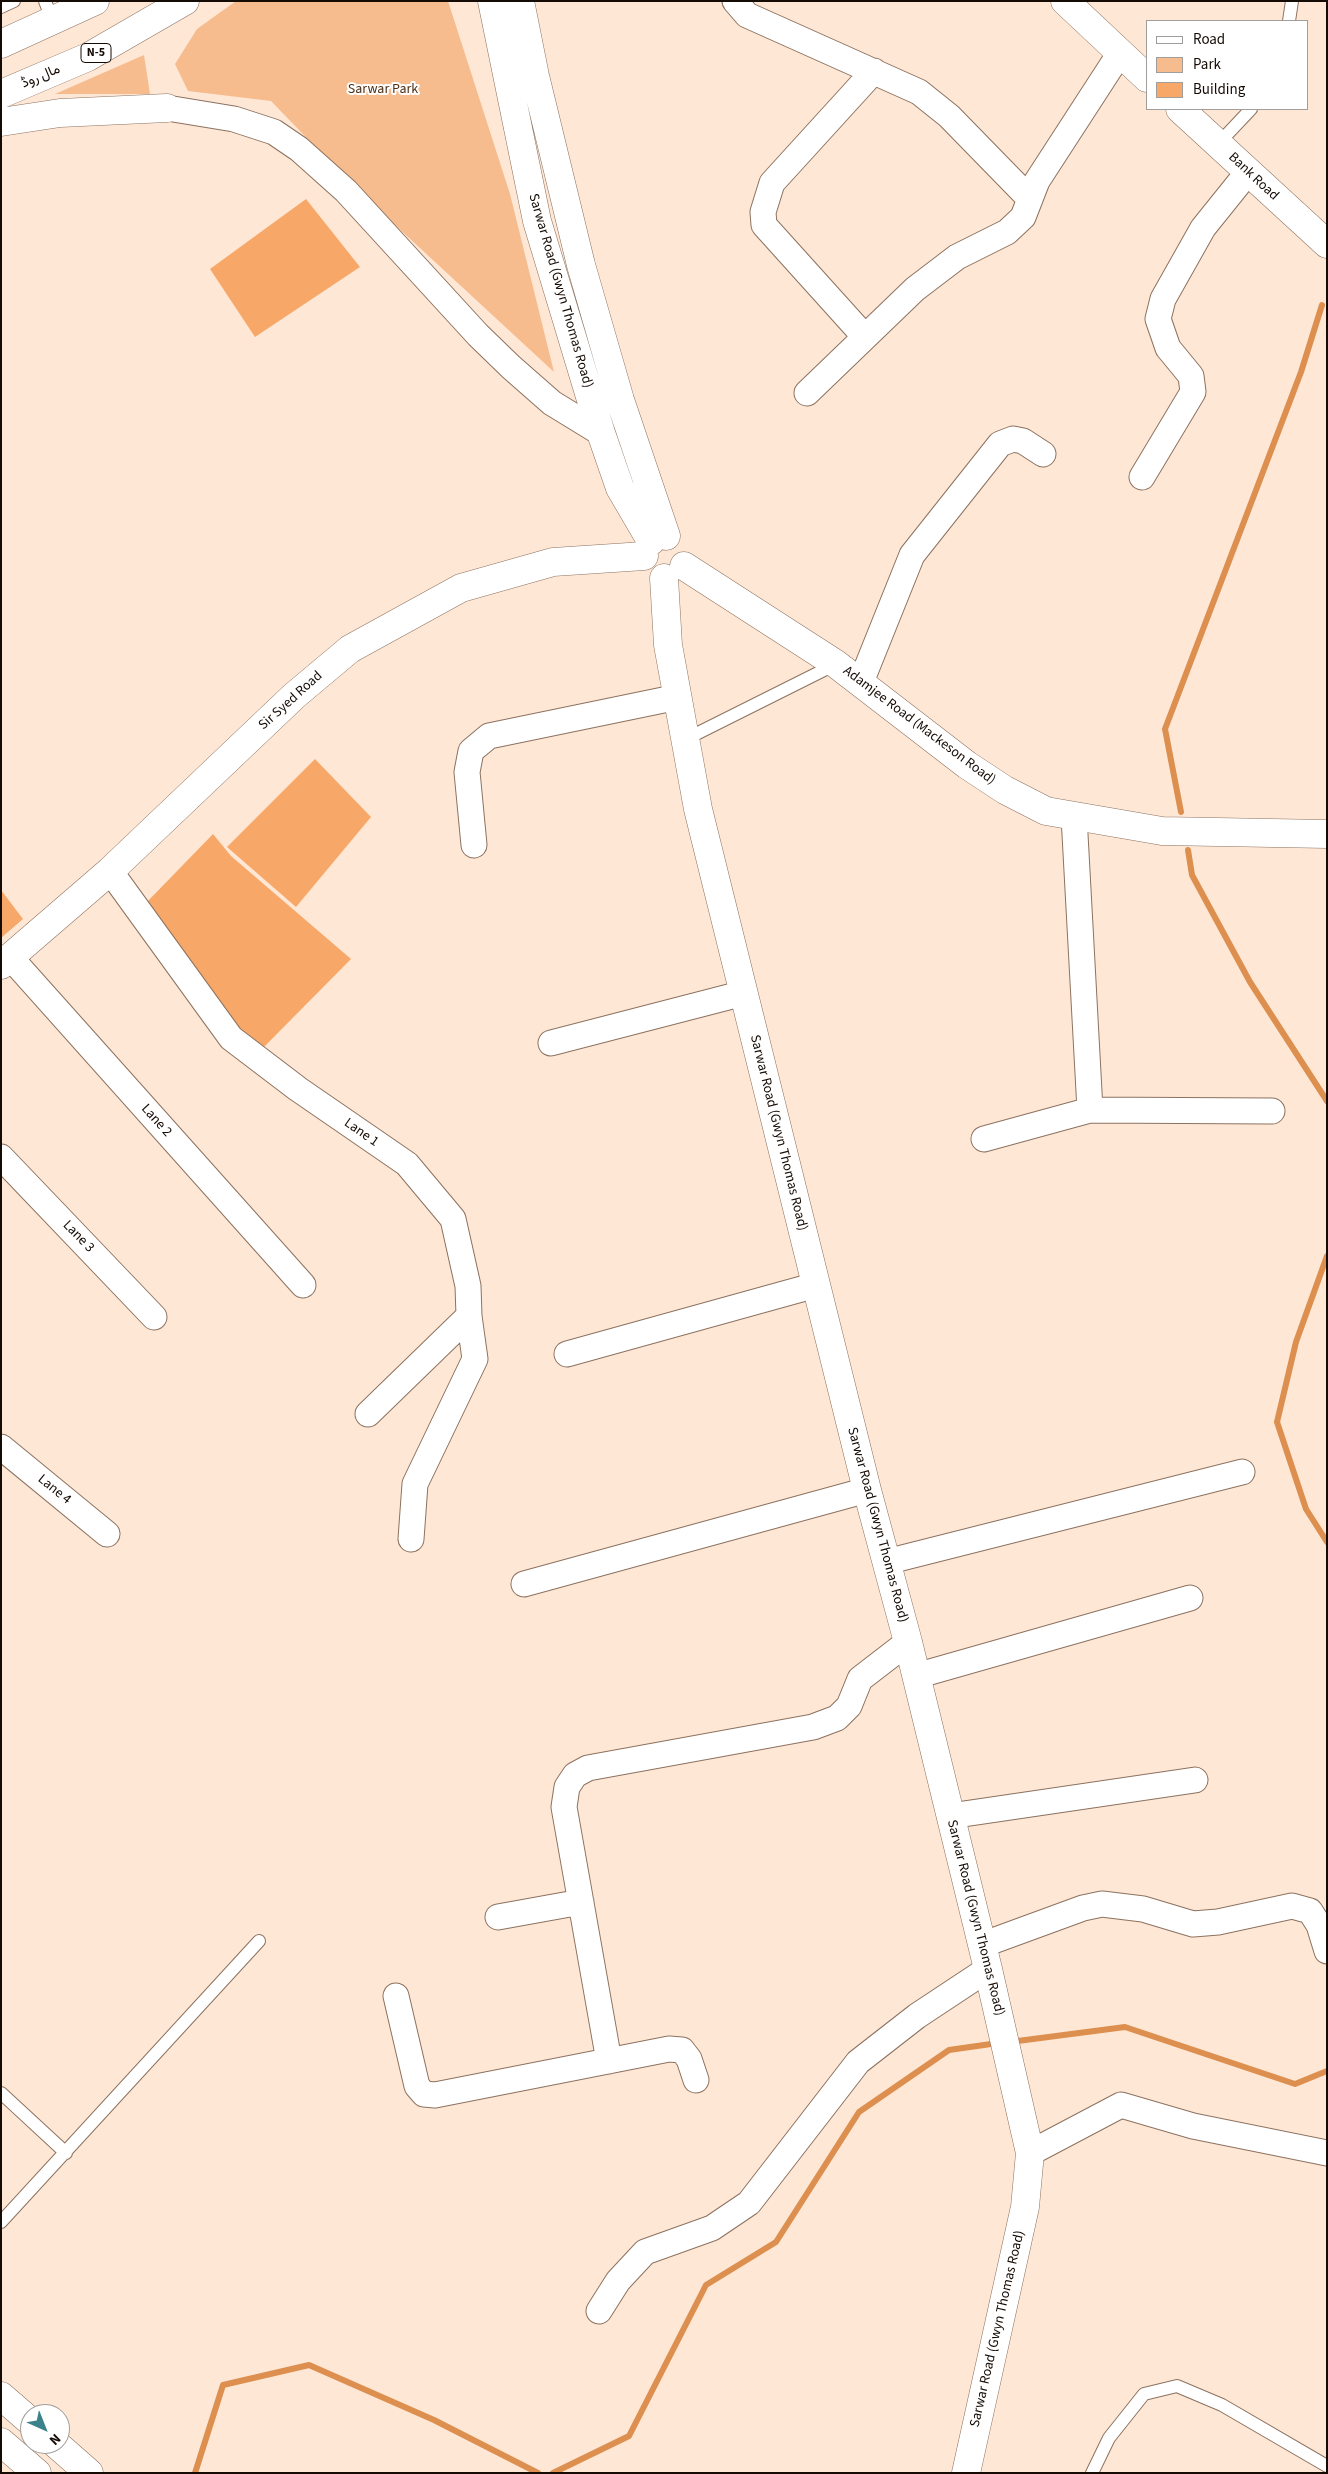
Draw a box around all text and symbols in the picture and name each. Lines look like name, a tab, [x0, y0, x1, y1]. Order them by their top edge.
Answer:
legend	[1146, 20, 1308, 110]
text: Road	[1193, 29, 1225, 50]
road number: N-5	[81, 44, 111, 62]
text: Park	[1193, 54, 1221, 75]
street label: مال روڈ	[19, 61, 63, 93]
text: Building	[1193, 79, 1245, 100]
park label: Sarwar Park	[348, 82, 418, 98]
street label: Bank Road	[1224, 149, 1282, 205]
street label: Sarwar Road (Gwyn Thomas Road)	[524, 192, 596, 390]
street label: Adamjee Road (Mackeson Road)	[839, 663, 999, 789]
street label: Sir Syed Road	[256, 668, 326, 734]
street label: Sarwar Road (Gwyn Thomas Road)	[745, 1033, 811, 1233]
street label: Lane 2	[137, 1101, 175, 1141]
street label: Lane 1	[341, 1115, 381, 1151]
street label: Lane 3	[59, 1217, 97, 1257]
street label: Sarwar Road (Gwyn Thomas Road)	[843, 1426, 911, 1624]
street label: Lane 4	[34, 1471, 74, 1509]
street label: Sarwar Road (Gwyn Thomas Road)	[942, 1818, 1008, 2018]
street label: Sarwar Road (Gwyn Thomas Road)	[967, 2229, 1029, 2429]
north arrow	[20, 2404, 70, 2454]
text: N	[44, 2429, 65, 2449]

